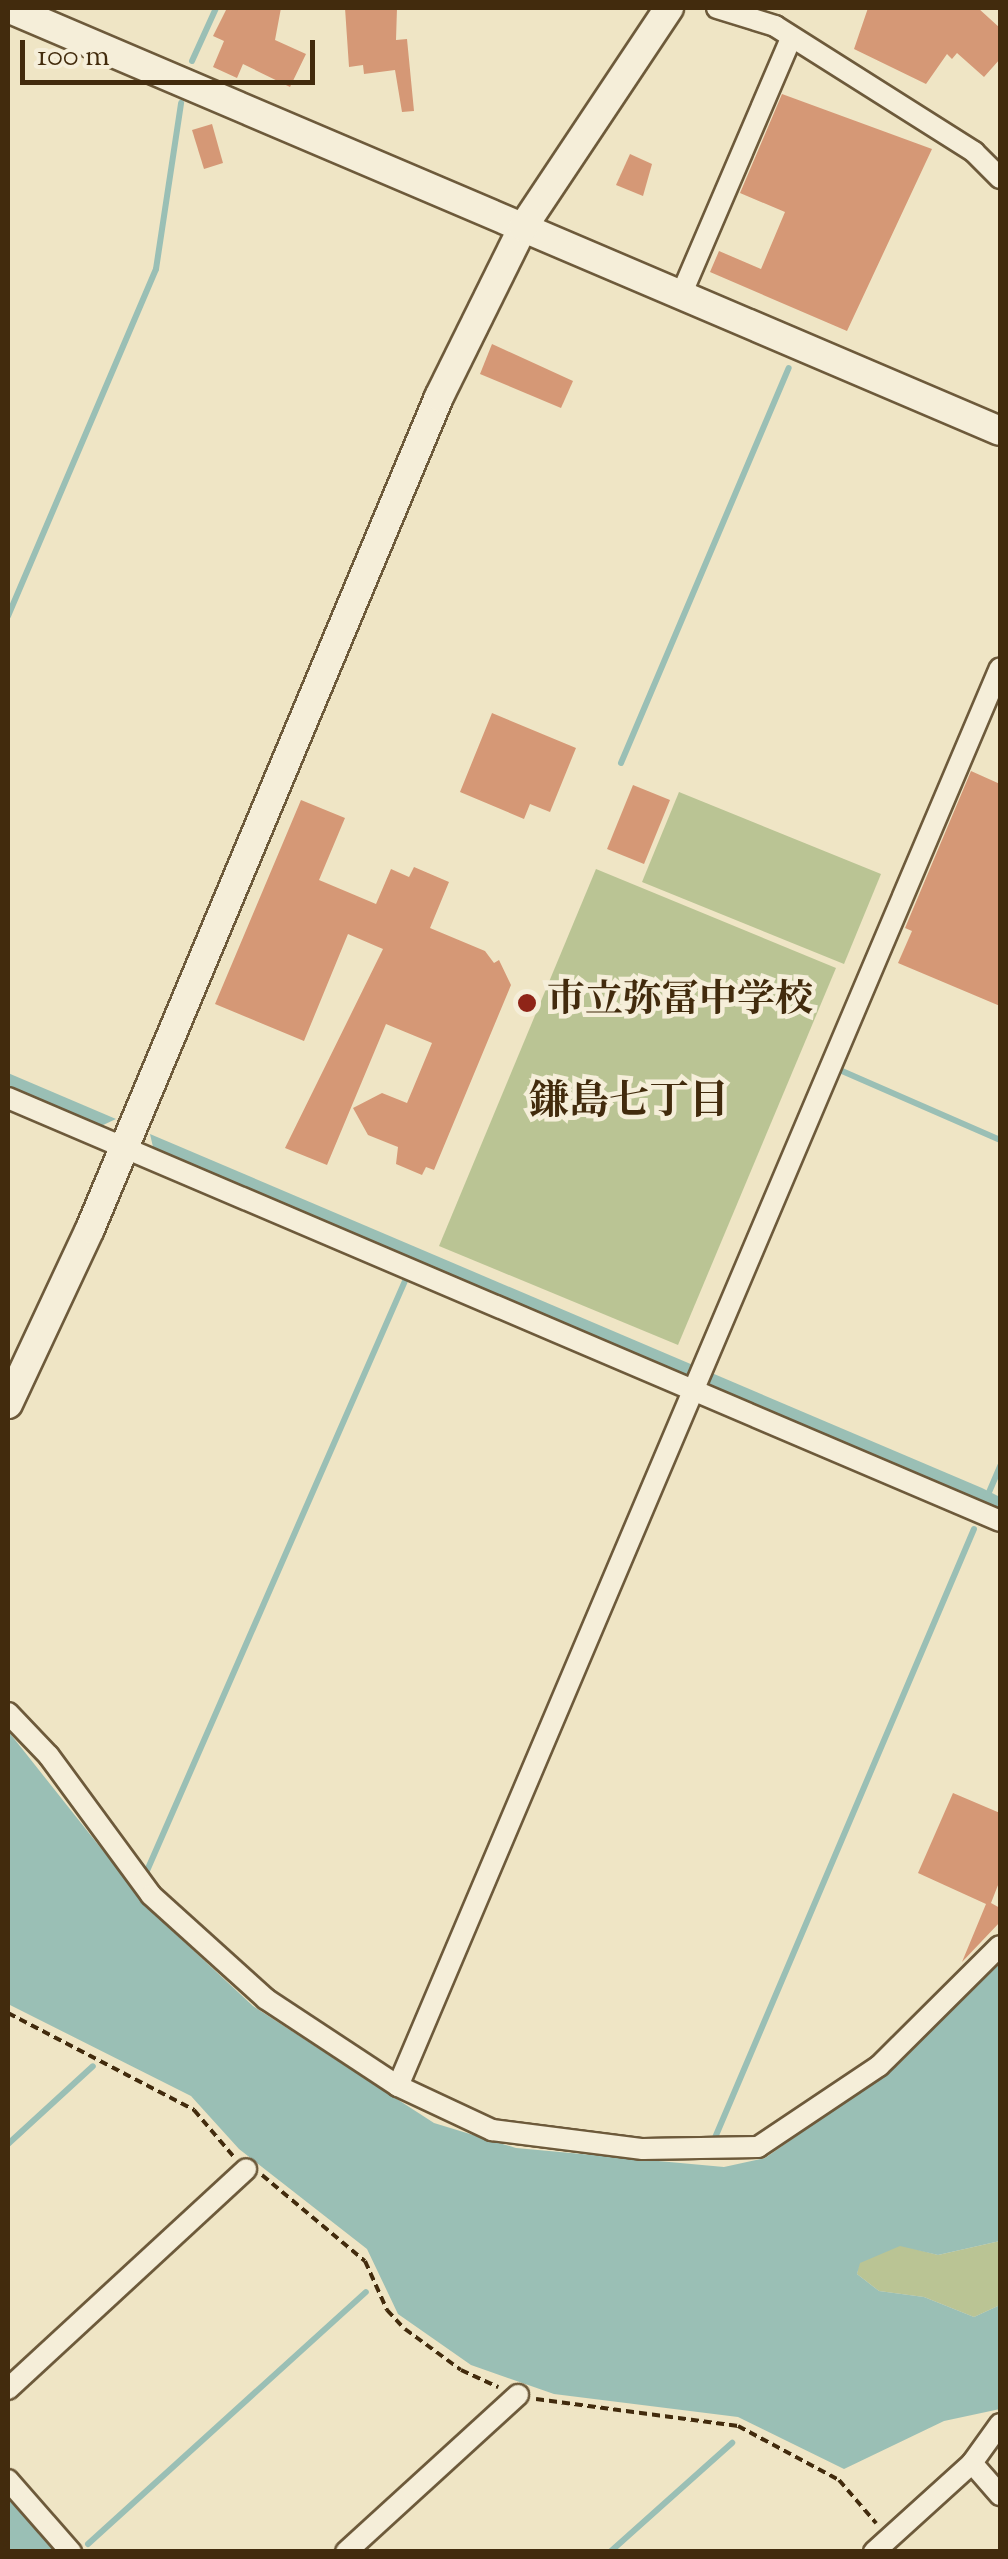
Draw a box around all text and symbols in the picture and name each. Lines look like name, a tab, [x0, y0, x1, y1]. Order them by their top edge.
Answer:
scale bar	[25, 20, 320, 82]
text: 100 m	[37, 36, 110, 79]
place label: 市立弥冨中学校	[547, 980, 813, 1026]
marker: 市立弥冨中学校	[516, 992, 538, 1014]
district label: 鎌島七丁目	[529, 1080, 729, 1128]

